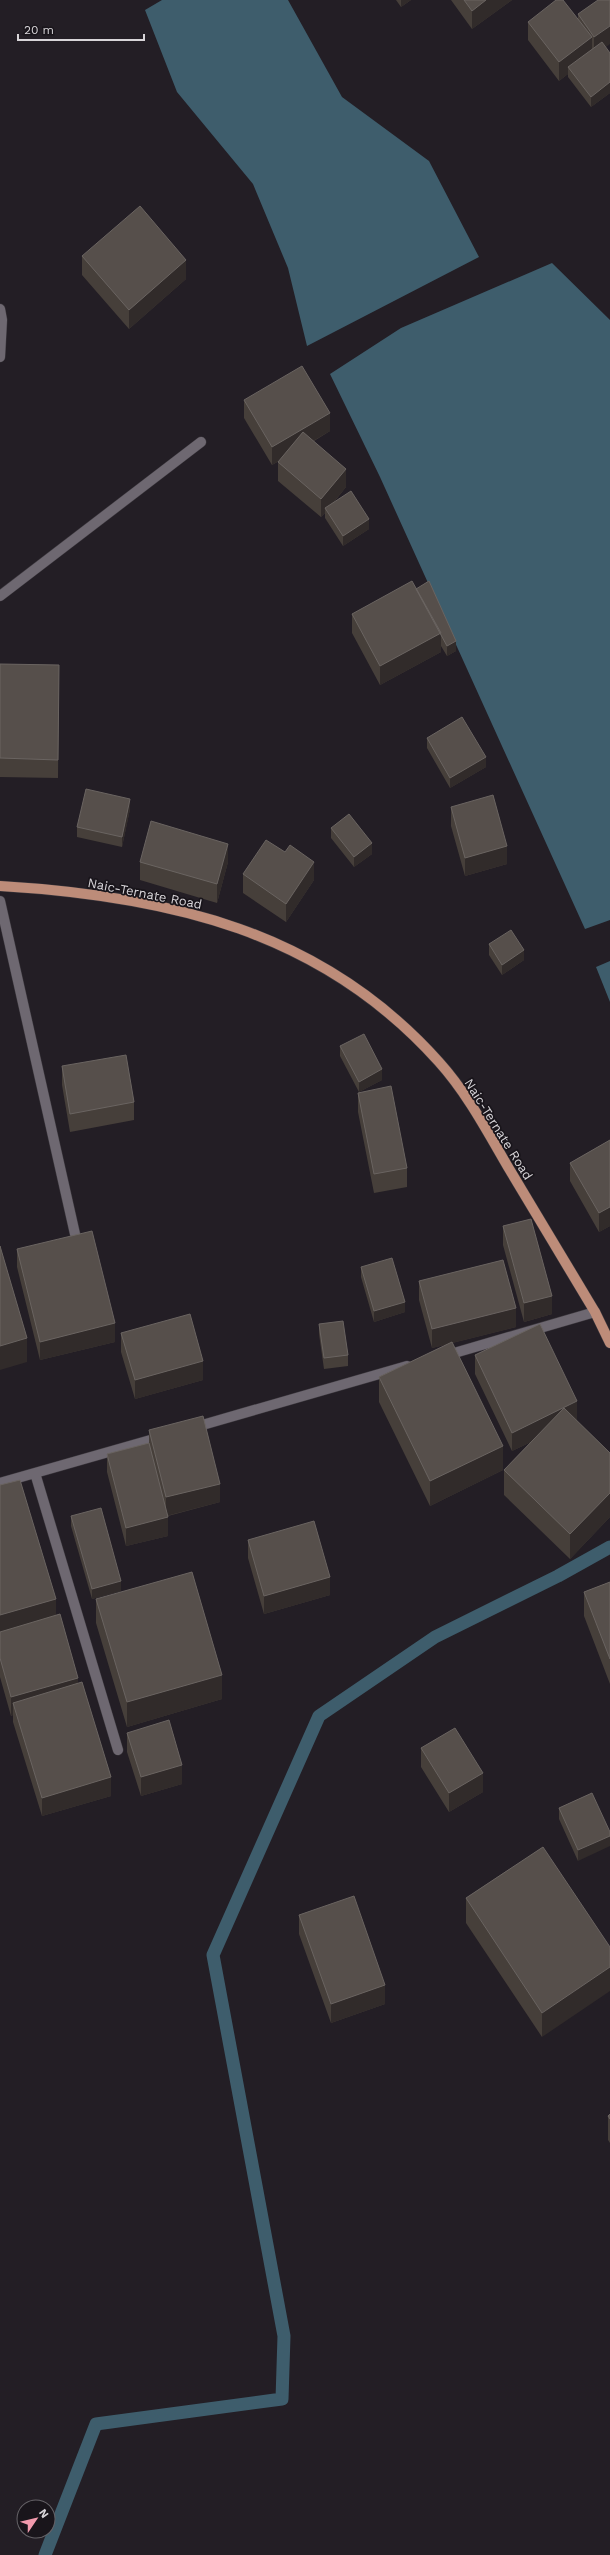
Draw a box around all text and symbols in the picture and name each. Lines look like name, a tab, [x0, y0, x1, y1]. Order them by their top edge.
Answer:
scale bar	[18, 16, 144, 42]
text: 20 m	[24, 23, 54, 37]
street label: Naic-Ternate Road	[86, 875, 203, 912]
street label: Naic-Ternate Road	[461, 1076, 536, 1183]
north arrow	[16, 2499, 56, 2539]
text: N	[36, 2506, 51, 2521]

